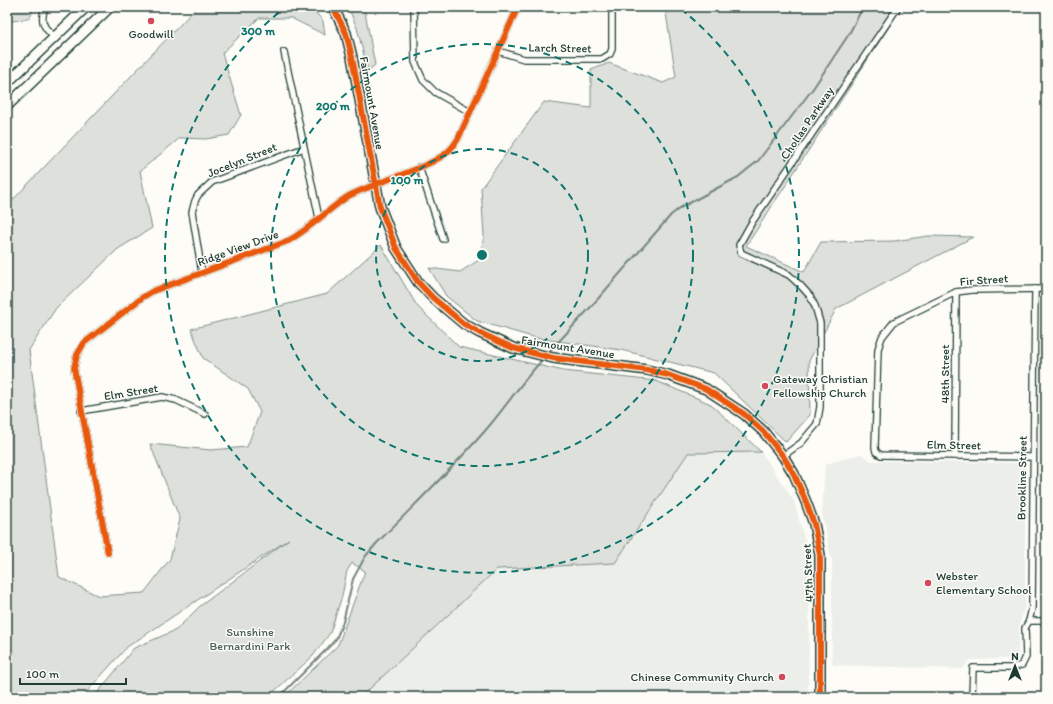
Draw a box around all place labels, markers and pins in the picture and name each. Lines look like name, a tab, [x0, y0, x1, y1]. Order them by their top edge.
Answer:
marker: Goodwill	[146, 16, 156, 26]
place label: Goodwill	[128, 27, 174, 41]
centre of rings	[475, 248, 489, 262]
place label: Gateway Christian Fellowship Church	[773, 372, 868, 400]
marker: Gateway Christian Fellowship Church	[760, 381, 770, 391]
place label: Webster Elementary School	[936, 569, 1032, 597]
marker: Webster Elementary School	[923, 578, 933, 588]
place label: Chinese Community Church	[631, 670, 775, 684]
marker: Chinese Community Church	[777, 672, 787, 682]

